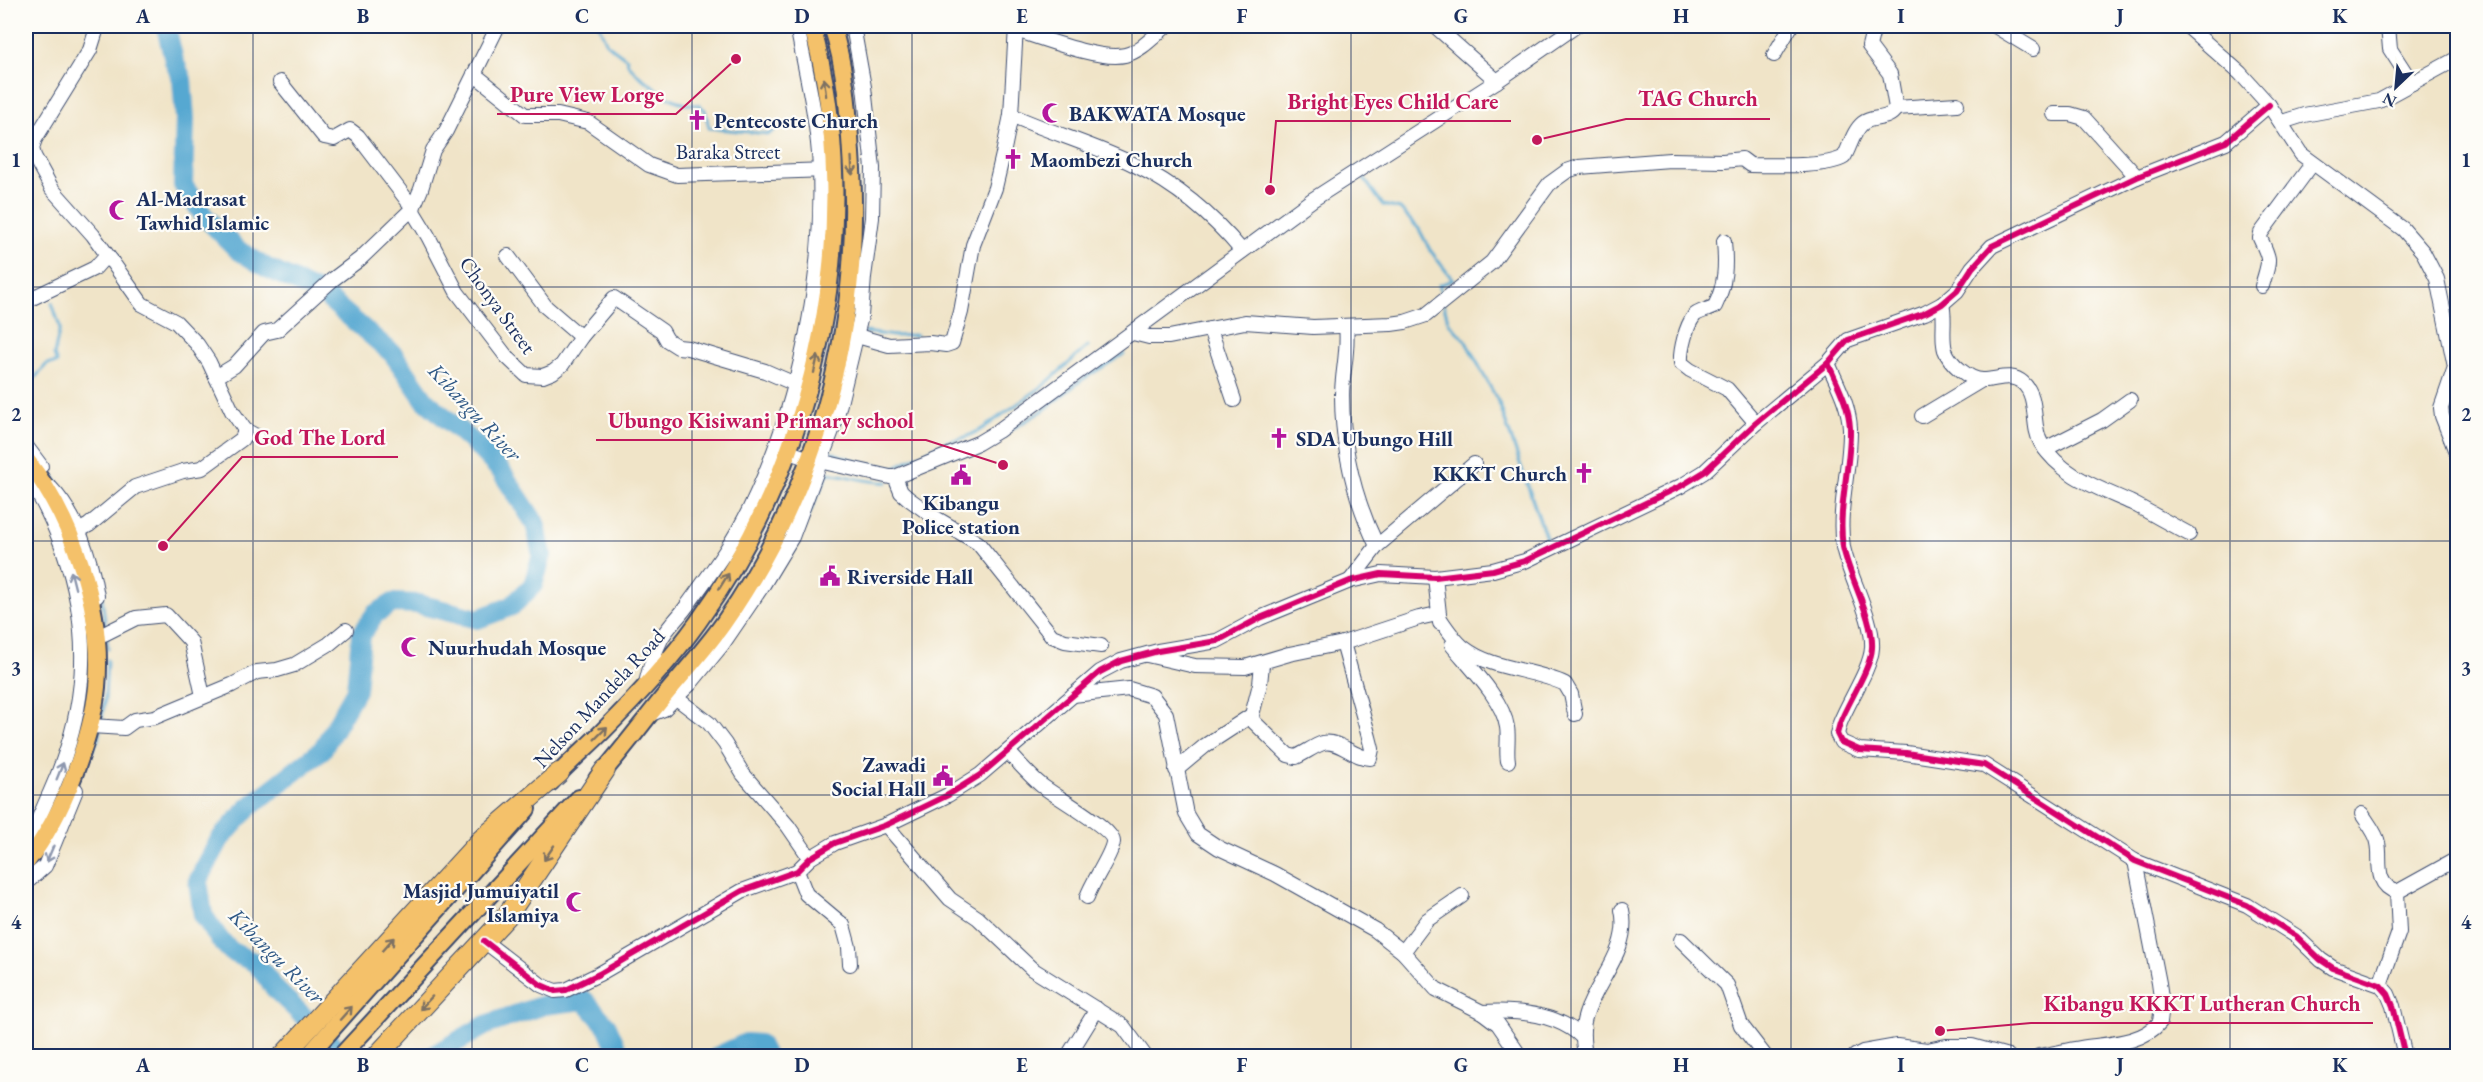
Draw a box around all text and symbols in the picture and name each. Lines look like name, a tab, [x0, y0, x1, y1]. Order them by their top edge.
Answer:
text: A	[135, 3, 151, 29]
text: B	[357, 3, 369, 29]
text: C	[575, 3, 589, 29]
text: D	[794, 3, 810, 29]
text: E	[1016, 3, 1028, 29]
text: F	[1237, 3, 1248, 29]
text: G	[1454, 3, 1468, 29]
text: H	[1673, 3, 1689, 29]
text: I	[1897, 3, 1905, 29]
text: J	[2114, 3, 2124, 29]
text: K	[2332, 3, 2348, 29]
north arrow	[2366, 57, 2426, 117]
callout: Pure View Lorge	[497, 74, 676, 114]
one-way arrow	[820, 77, 831, 97]
callout: TAG Church	[1626, 79, 1770, 119]
text: Pure View Lorge	[510, 80, 664, 109]
callout: Bright Eyes Child Care	[1276, 81, 1511, 121]
text: TAG Church	[1638, 84, 1758, 113]
text: Bright Eyes Child Care	[1288, 87, 1498, 116]
text: N	[2379, 88, 2400, 112]
place label: BAKWATA Mosque	[1069, 100, 1246, 127]
mosque icon: BAKWATA Mosque	[1040, 101, 1064, 125]
place label: Pentecoste Church	[714, 107, 878, 134]
church icon: Pentecoste Church	[685, 108, 709, 132]
street label: Baraka Street	[676, 138, 781, 165]
place label: Maombezi Church	[1030, 146, 1193, 173]
text: 1	[11, 147, 21, 173]
church icon: Maombezi Church	[1001, 147, 1025, 171]
text: 1	[2461, 147, 2471, 173]
one-way arrow	[846, 156, 857, 176]
place label: Al-Madrasat Tawhid Islamic	[135, 185, 270, 236]
mosque icon: Al-Madrasat Tawhid Islamic	[107, 198, 131, 222]
street label: Chonya Street	[454, 251, 543, 359]
one-way arrow	[811, 355, 822, 374]
water label: Kibangu River	[421, 356, 529, 469]
callout: Ubungo Kisiwani Primary school	[596, 400, 926, 440]
text: 2	[11, 401, 22, 427]
text: 2	[2461, 401, 2472, 427]
text: Ubungo Kisiwani Primary school	[608, 406, 914, 435]
callout: God The Lord	[242, 417, 398, 457]
text: God The Lord	[254, 423, 386, 452]
place label: SDA Ubungo Hill	[1296, 425, 1453, 452]
church icon: SDA Ubungo Hill	[1267, 426, 1291, 450]
place label: KKKT Church	[1433, 460, 1567, 487]
church icon: KKKT Church	[1572, 461, 1596, 485]
public building icon: Kibangu Police station	[949, 463, 973, 487]
place label: Kibangu Police station	[902, 489, 1020, 540]
place label: Riverside Hall	[847, 563, 973, 590]
public building icon: Riverside Hall	[818, 564, 842, 588]
one-way arrow	[66, 571, 78, 590]
one-way arrow	[717, 573, 730, 590]
street label: Nelson Mandela Road	[528, 622, 671, 773]
place label: Nuurhudah Mosque	[428, 634, 606, 661]
mosque icon: Nuurhudah Mosque	[399, 635, 423, 659]
text: 3	[11, 655, 21, 681]
text: 3	[2461, 655, 2471, 681]
one-way arrow	[594, 725, 609, 740]
place label: Zawadi Social Hall	[832, 751, 926, 802]
one-way arrow	[55, 762, 66, 780]
public building icon: Zawadi Social Hall	[931, 764, 955, 788]
one-way arrow	[44, 844, 55, 862]
one-way arrow	[543, 844, 555, 861]
place label: Masjid Jumuiyatil Islamiya	[403, 877, 560, 928]
mosque icon: Masjid Jumuiyatil Islamiya	[564, 890, 588, 914]
water label: Kibangu River	[222, 901, 332, 1011]
text: 4	[11, 909, 22, 935]
text: 4	[2461, 909, 2472, 935]
one-way arrow	[381, 937, 395, 952]
callout: Kibangu KKKT Lutheran Church	[2031, 983, 2373, 1023]
text: Kibangu KKKT Lutheran Church	[2043, 989, 2361, 1018]
one-way arrow	[419, 995, 433, 1010]
one-way arrow	[339, 1006, 353, 1021]
text: A	[135, 1052, 151, 1078]
text: B	[357, 1052, 369, 1078]
text: C	[575, 1052, 589, 1078]
text: D	[794, 1052, 810, 1078]
text: E	[1016, 1052, 1028, 1078]
text: F	[1237, 1052, 1248, 1078]
text: G	[1454, 1052, 1468, 1078]
text: H	[1673, 1052, 1689, 1078]
text: I	[1897, 1052, 1905, 1078]
text: J	[2114, 1052, 2124, 1078]
text: K	[2332, 1052, 2348, 1078]

